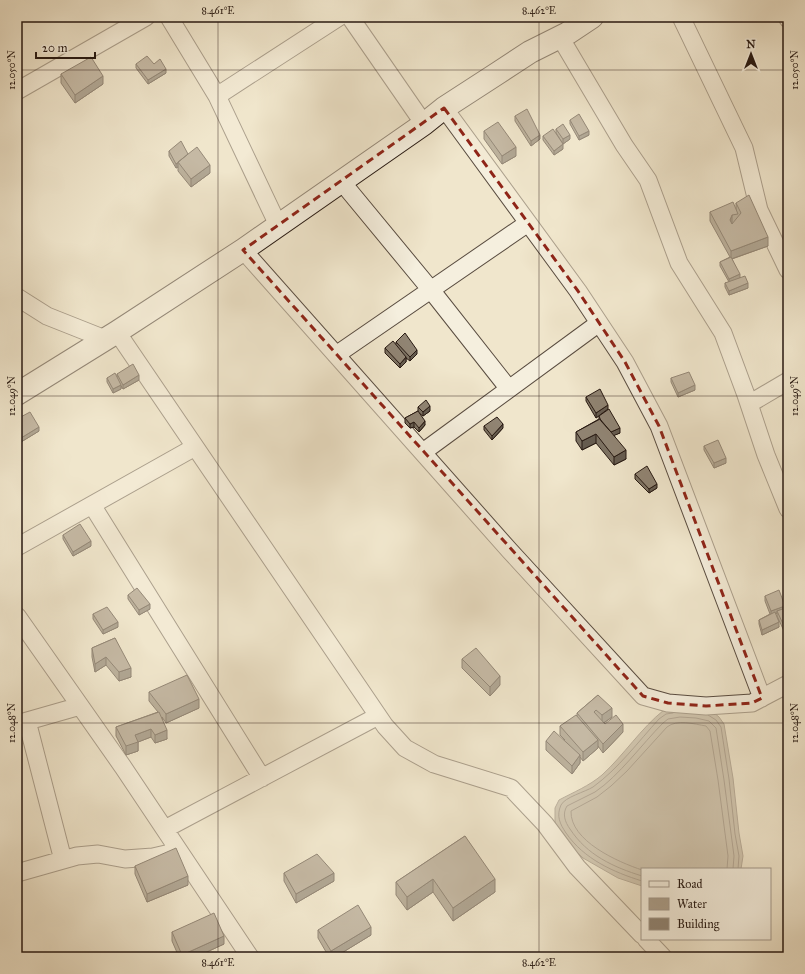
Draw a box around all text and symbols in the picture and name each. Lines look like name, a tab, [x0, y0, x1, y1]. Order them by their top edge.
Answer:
text: 8.461°E	[202, 5, 234, 17]
text: 8.462°E	[522, 5, 556, 17]
scale bar	[36, 34, 95, 60]
north arrow	[731, 34, 771, 74]
text: N	[746, 38, 756, 51]
text: 20 m	[42, 41, 68, 55]
text: 12.050°N	[6, 50, 18, 90]
text: 12.050°N	[789, 50, 801, 90]
text: 12.049°N	[6, 375, 18, 416]
text: 12.049°N	[789, 375, 801, 416]
text: 12.048°N	[6, 703, 18, 743]
text: 12.048°N	[789, 703, 801, 743]
legend	[641, 868, 771, 940]
text: Road	[677, 877, 703, 891]
text: Water	[677, 897, 707, 911]
text: Building	[677, 917, 720, 932]
text: 8.461°E	[202, 957, 234, 969]
text: 8.462°E	[522, 957, 556, 969]

